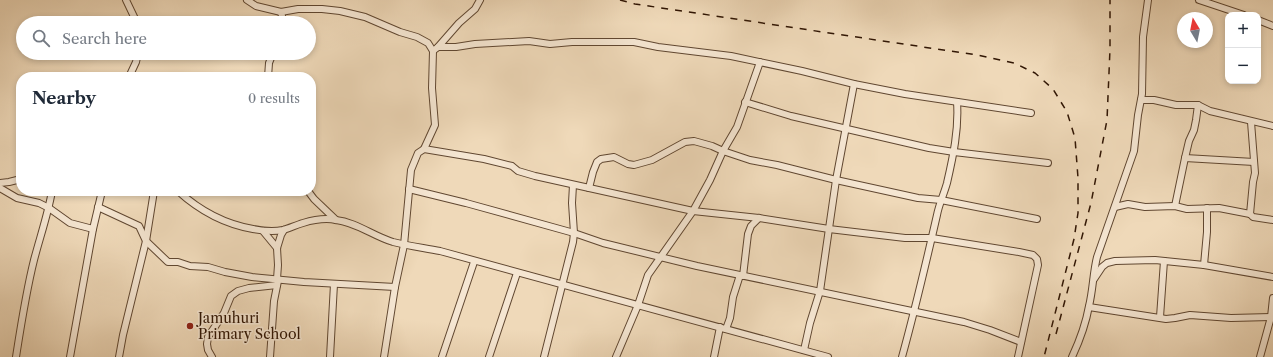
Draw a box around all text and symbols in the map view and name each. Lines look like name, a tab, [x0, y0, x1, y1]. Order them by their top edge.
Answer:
north arrow	[1177, 12, 1213, 48]
map controls	[1225, 12, 1261, 84]
button: +	[1225, 12, 1261, 48]
search box	[16, 16, 316, 60]
icon: search	[30, 27, 52, 49]
text: Search here	[62, 29, 147, 48]
button: −	[1225, 48, 1261, 84]
text: Nearby	[32, 88, 96, 108]
text: 0 results	[248, 90, 300, 106]
place label: Jamuhuri Primary School	[196, 309, 301, 343]
marker: Jamuhuri Primary School	[185, 321, 195, 331]

